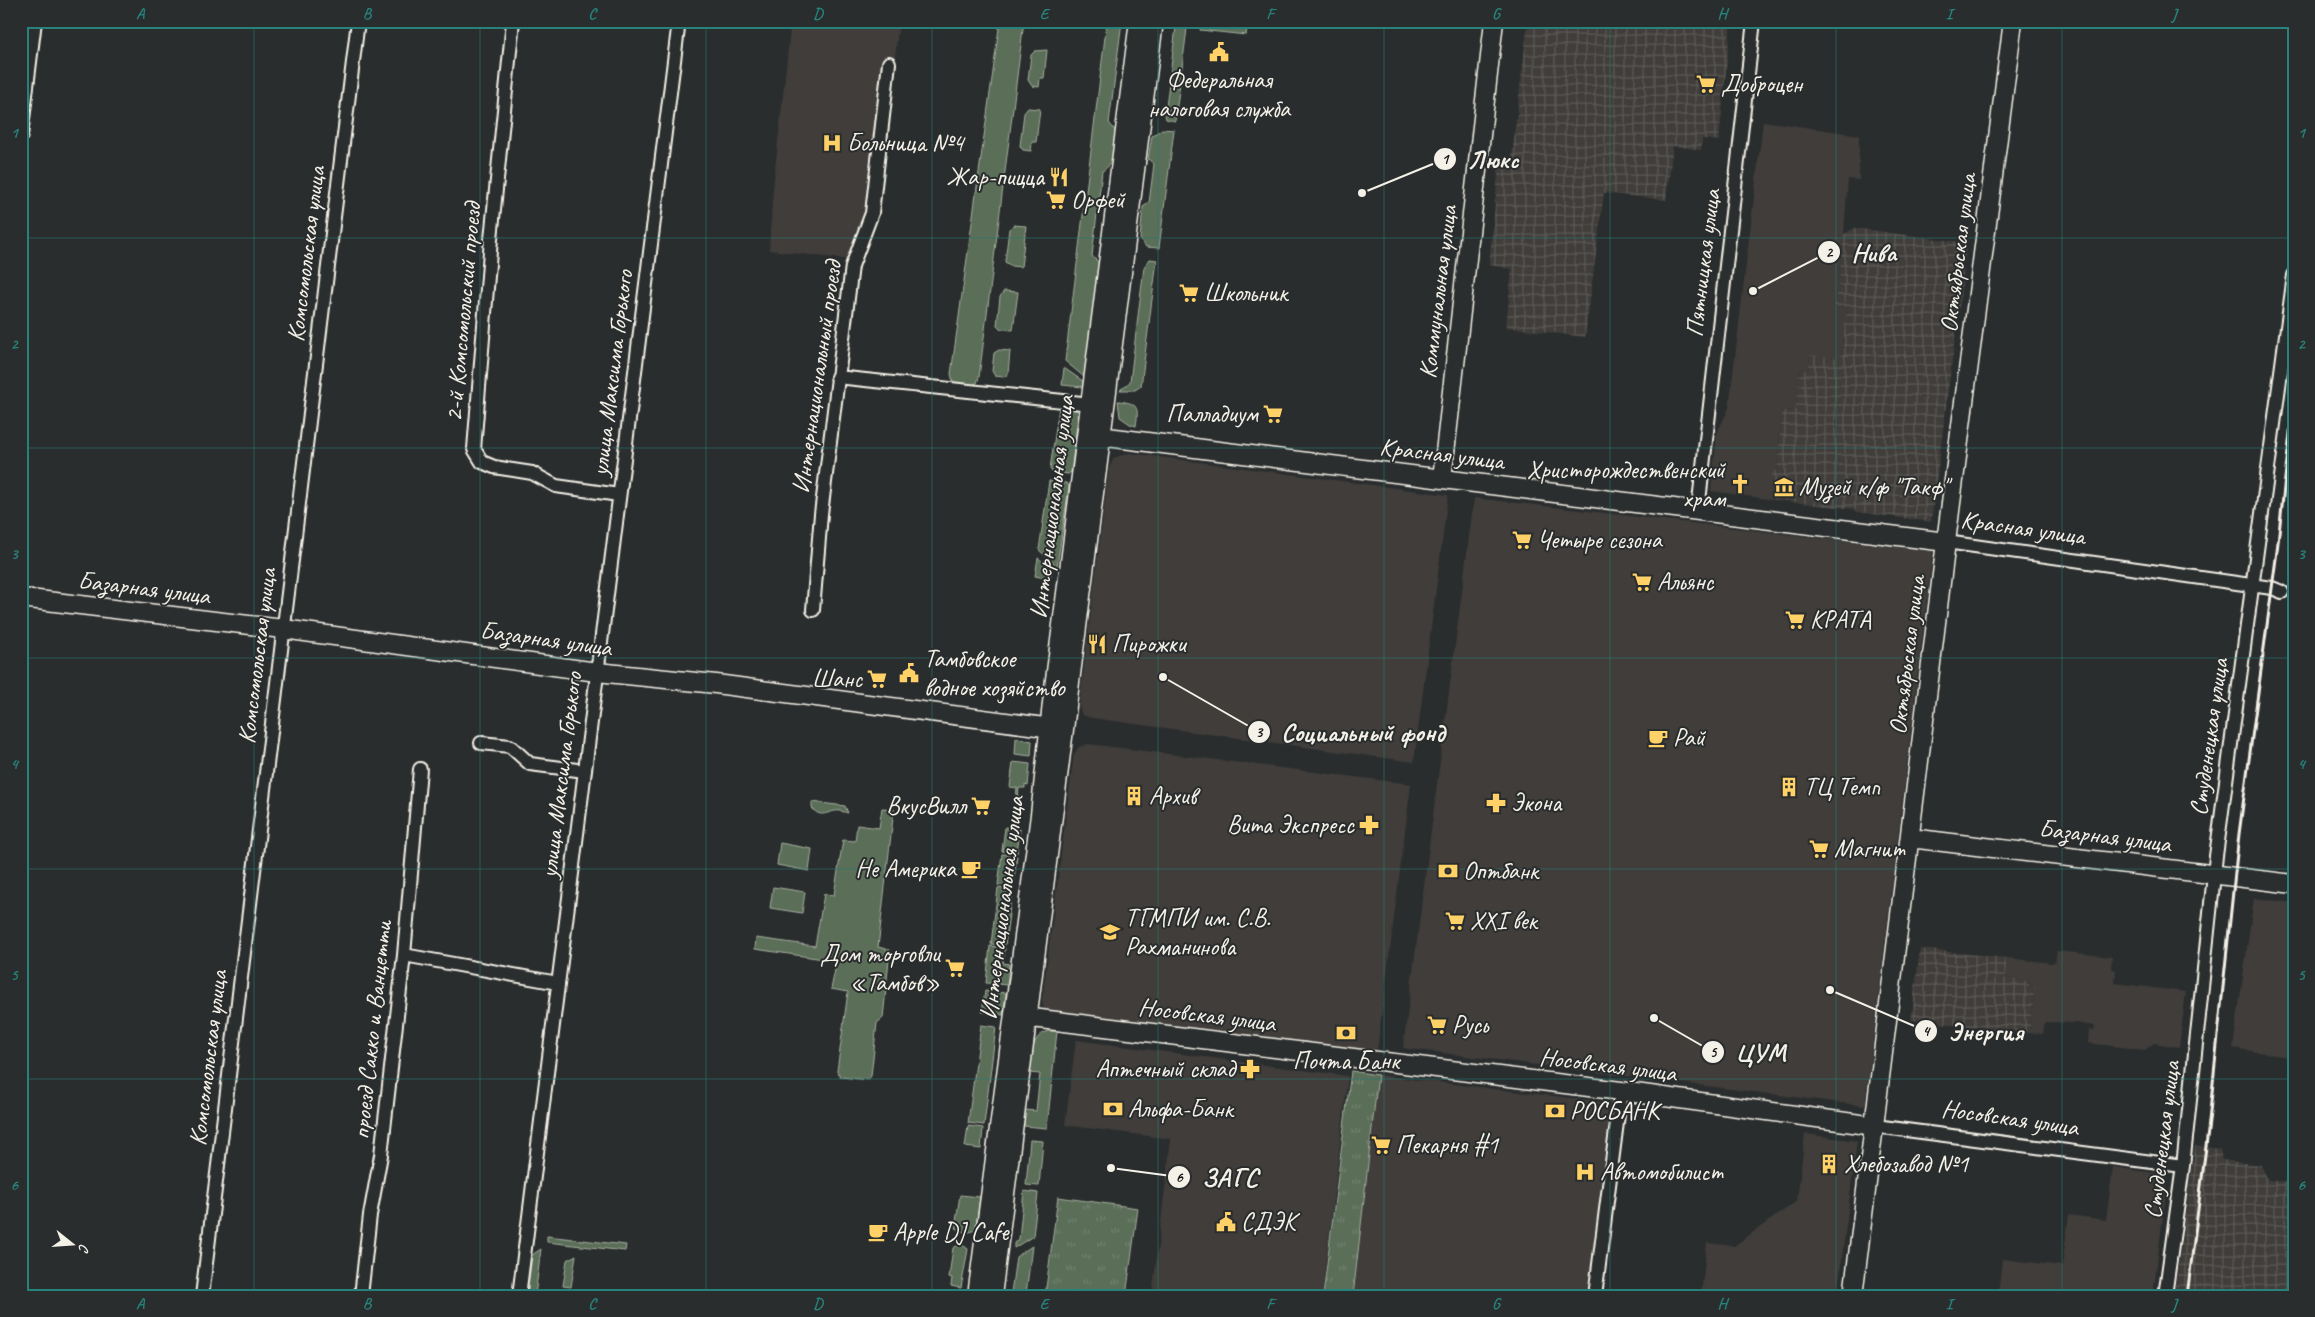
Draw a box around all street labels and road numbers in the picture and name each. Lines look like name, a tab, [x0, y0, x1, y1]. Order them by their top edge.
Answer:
street label: Комсомольская улица	[279, 163, 333, 343]
street label: Октябрьская улица	[1932, 169, 1984, 334]
street label: Пятницкая улица	[1678, 185, 1728, 339]
street label: 2-й Комсомольский проезд	[437, 199, 489, 423]
street label: Коммунальная улица	[1412, 202, 1465, 380]
street label: Интернациональный проезд	[785, 257, 849, 495]
street label: улица Максима Горького	[583, 267, 641, 480]
street label: Интернациональная улица	[1022, 391, 1082, 621]
street label: Красная улица	[1378, 431, 1509, 478]
street label: Красная улица	[1959, 503, 2090, 553]
street label: Базарная улица	[76, 564, 214, 613]
street label: Комсомольская улица	[230, 565, 284, 745]
street label: Октябрьская улица	[1881, 571, 1933, 736]
street label: Базарная улица	[478, 614, 616, 665]
street label: Студенецкая улица	[2182, 654, 2236, 818]
street label: улица Максима Горького	[532, 669, 590, 882]
street label: Интернациональная улица	[972, 792, 1032, 1022]
street label: Базарная улица	[2037, 812, 2175, 861]
street label: проезд Сакко и Ванцетти	[345, 917, 400, 1141]
street label: Комсомольская улица	[181, 967, 235, 1147]
street label: Носовская улица	[1137, 991, 1279, 1040]
street label: Носовская улица	[1538, 1041, 1680, 1090]
street label: Студенецкая улица	[2136, 1058, 2188, 1221]
street label: Носовская улица	[1940, 1093, 2082, 1144]

